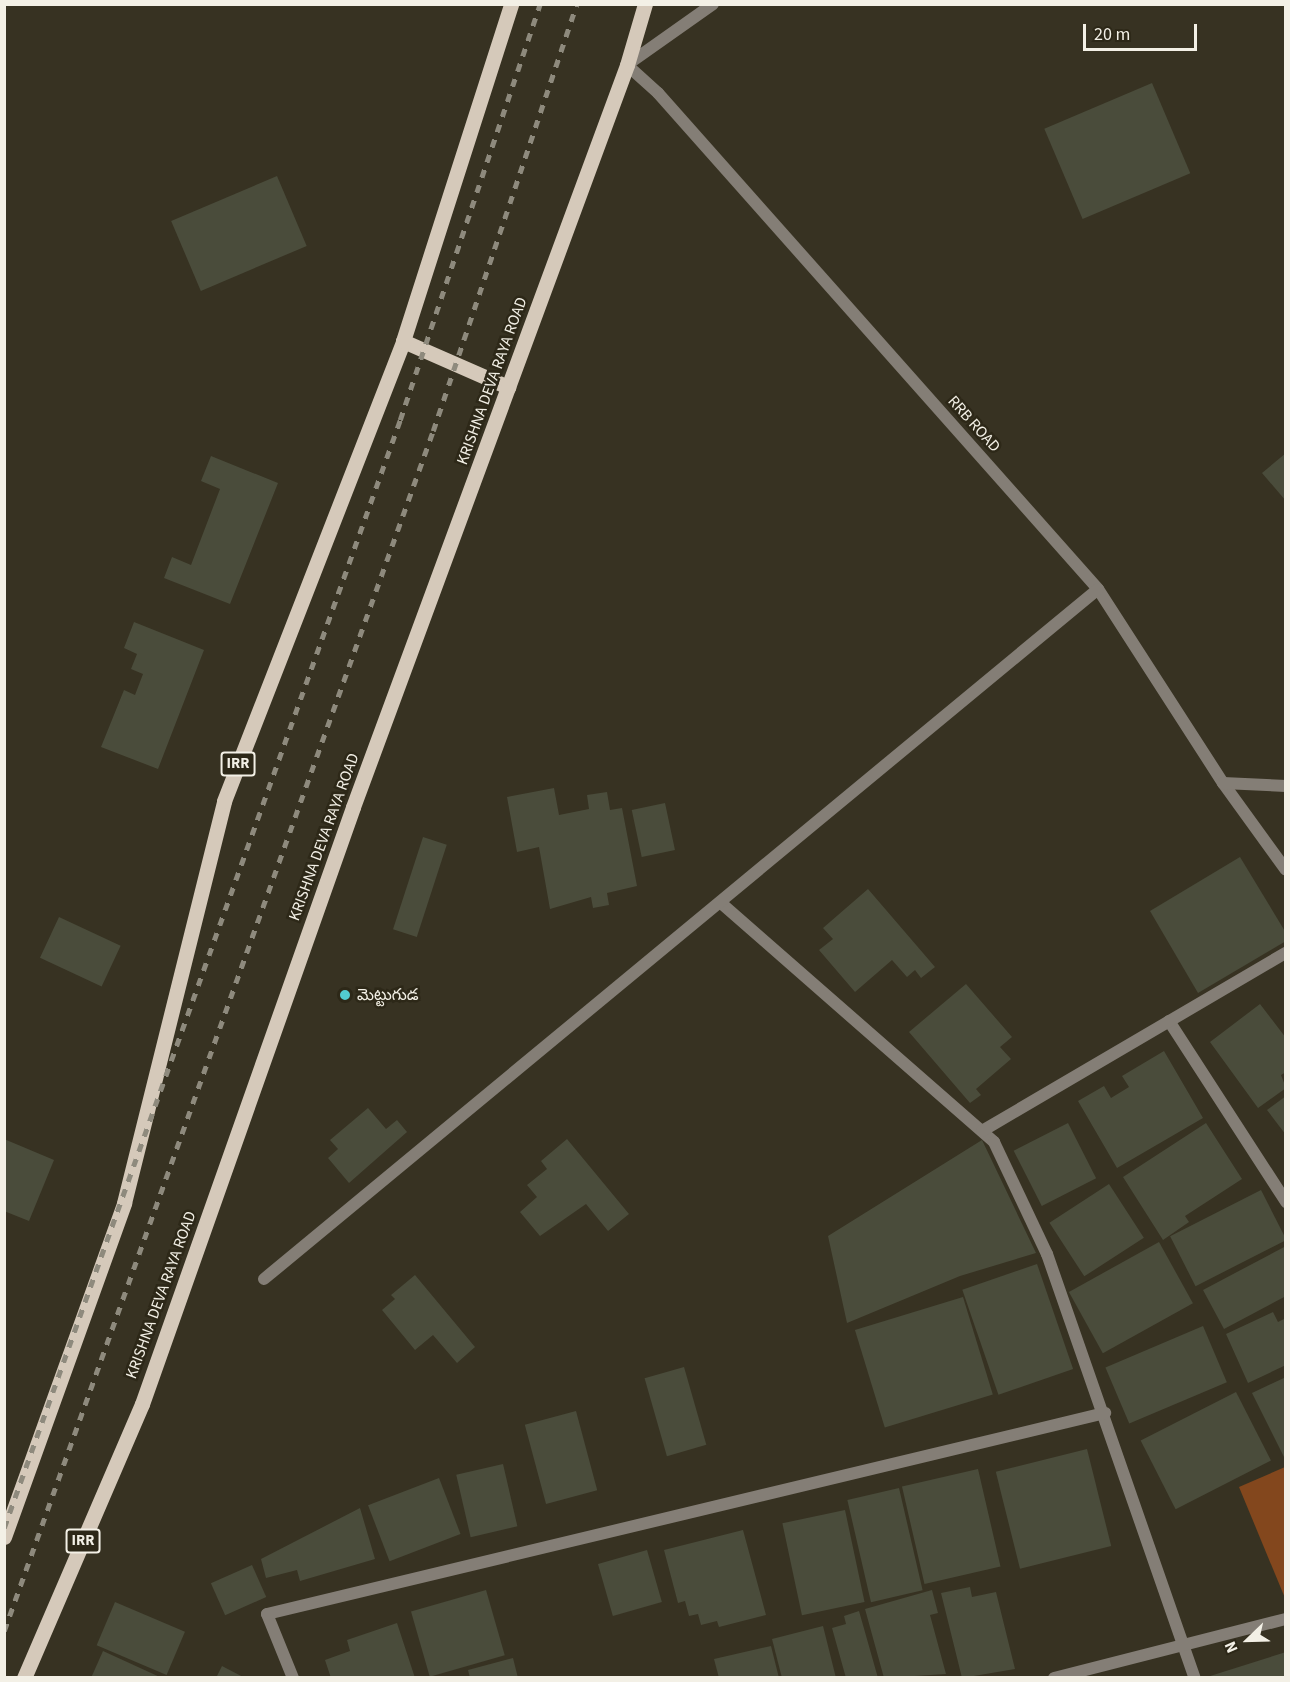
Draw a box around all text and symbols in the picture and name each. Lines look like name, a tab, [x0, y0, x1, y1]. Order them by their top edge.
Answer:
scale bar	[1086, 12, 1200, 50]
text: 20 m	[1094, 22, 1130, 47]
street label: KRISHNA DEVA RAYA ROAD	[453, 295, 531, 467]
street label: RRB ROAD	[944, 392, 1004, 456]
street label: KRISHNA DEVA RAYA ROAD	[285, 751, 363, 923]
road number: IRR	[220, 752, 256, 776]
place label: మెట్టుగుడ	[357, 985, 419, 1005]
marker: మెట్టుగుడ	[338, 988, 352, 1002]
street label: KRISHNA DEVA RAYA ROAD	[122, 1209, 200, 1381]
road number: IRR	[65, 1529, 101, 1553]
north arrow	[1218, 1610, 1278, 1670]
text: N	[1219, 1638, 1244, 1656]

